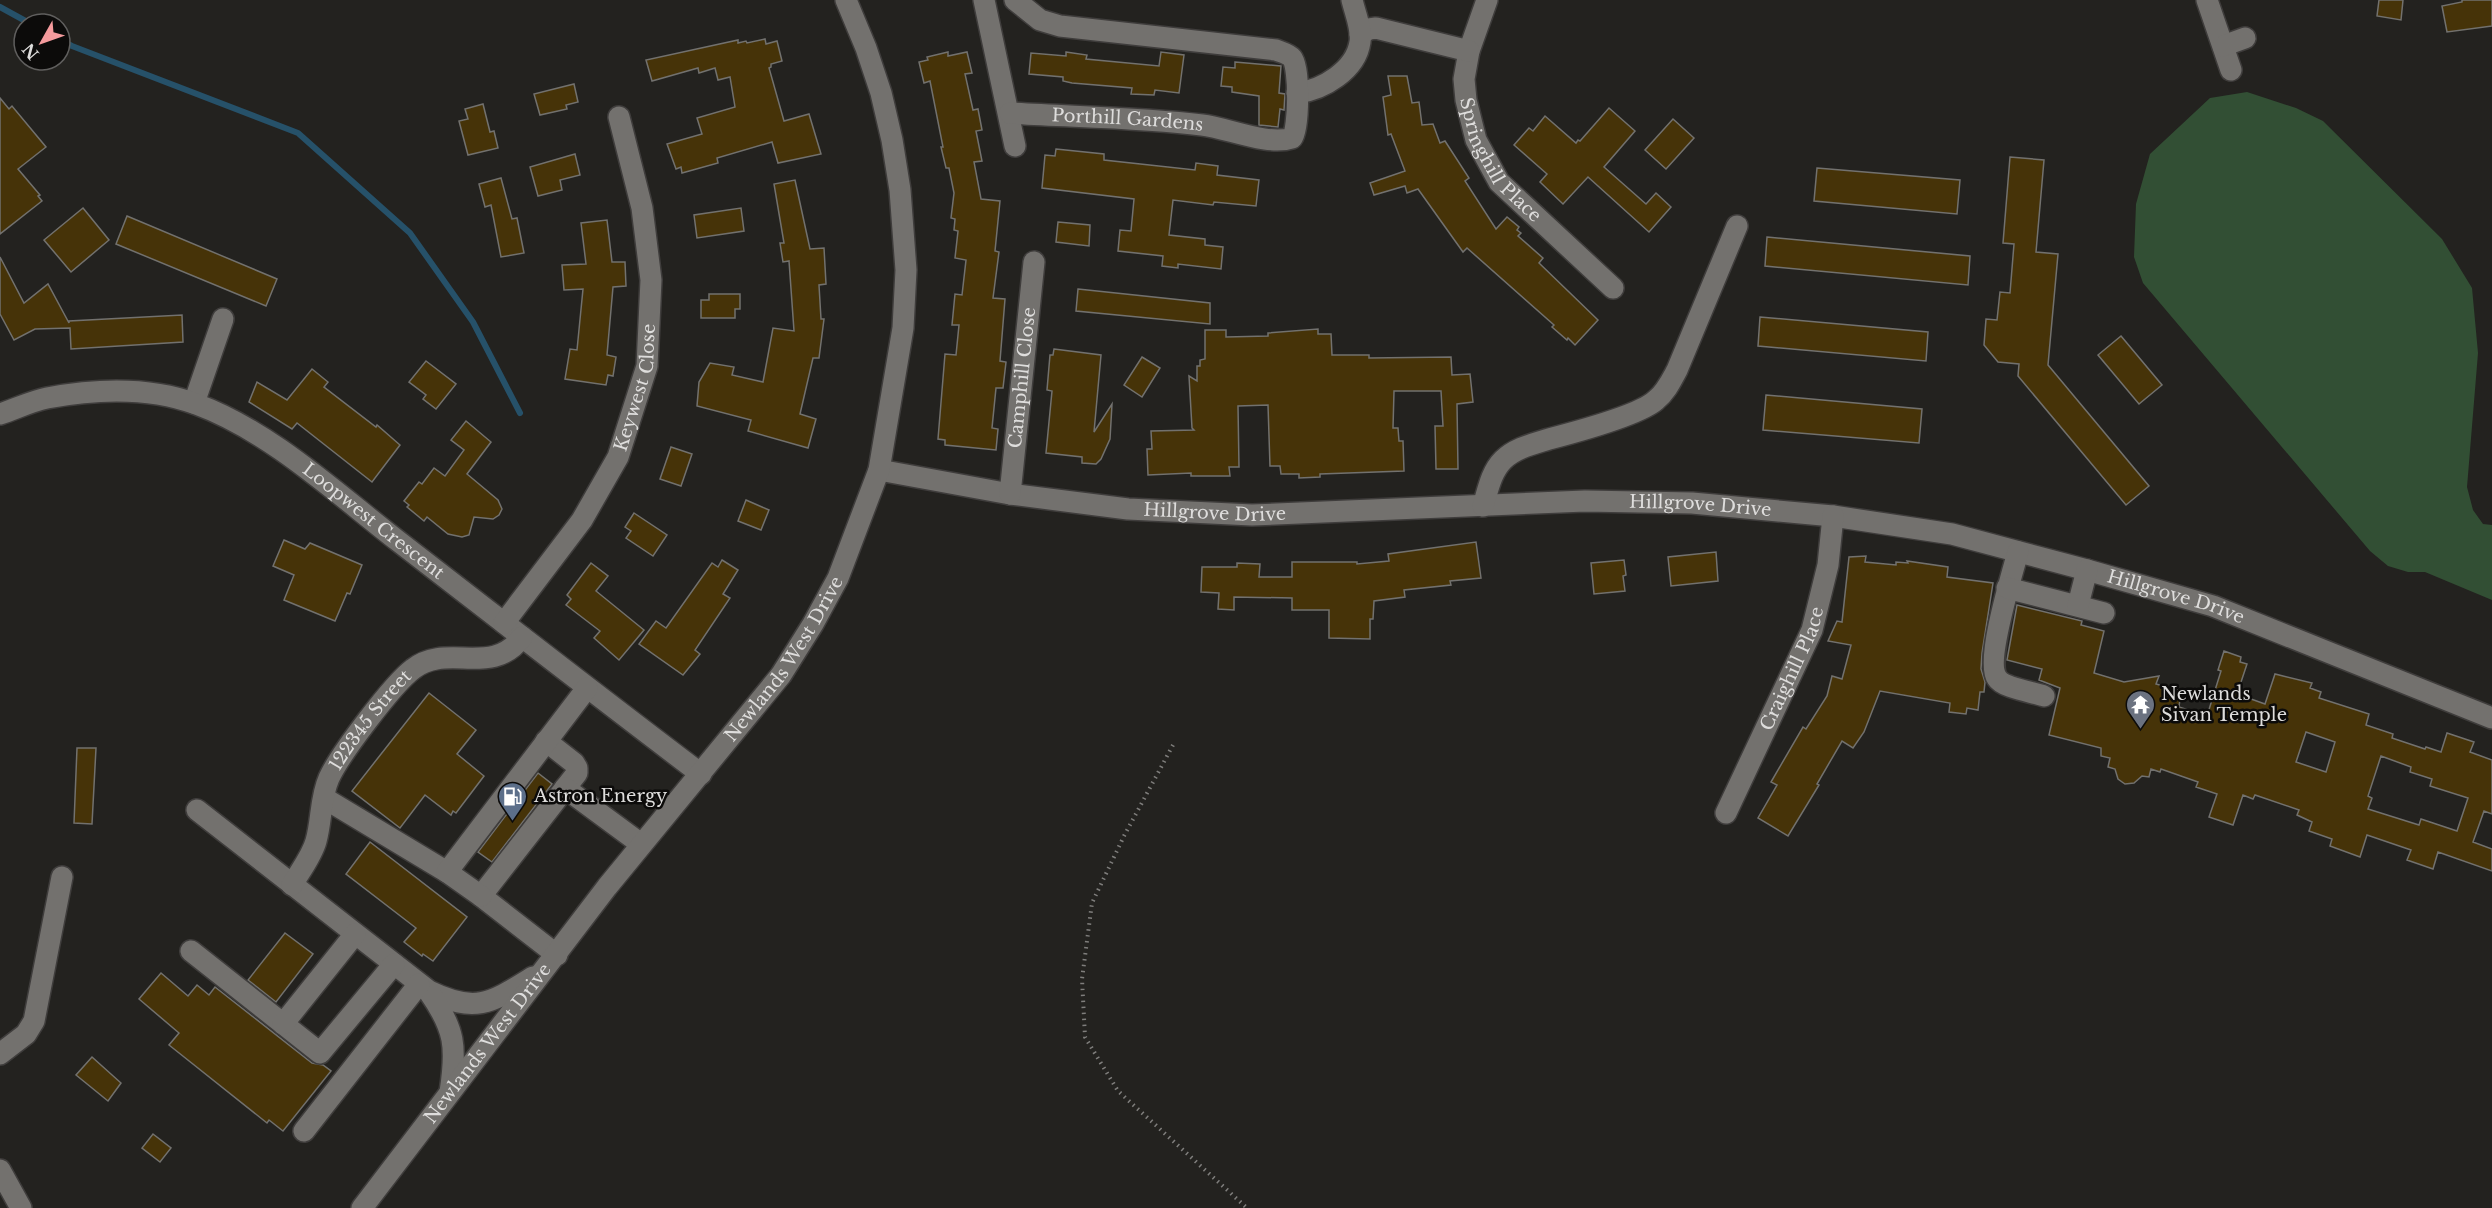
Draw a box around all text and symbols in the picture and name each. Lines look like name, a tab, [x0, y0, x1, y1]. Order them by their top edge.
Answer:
north arrow	[12, 12, 72, 72]
text: N	[18, 39, 43, 64]
street label: Springhill Place	[1455, 95, 1546, 227]
street label: Porthill Gardens	[1051, 104, 1205, 136]
street label: Camphill Close	[1004, 306, 1040, 449]
street label: Keywest Close	[610, 323, 660, 454]
street label: Loopwest Crescent	[298, 458, 449, 584]
street label: Hillgrove Drive	[1629, 491, 1772, 521]
street label: Hillgrove Drive	[1143, 499, 1287, 526]
street label: Hillgrove Drive	[2105, 565, 2248, 629]
street label: Newlands West Drive	[720, 572, 848, 746]
street label: Craighill Place	[1755, 604, 1828, 734]
street label: 122345 Street	[324, 665, 416, 775]
place label: Newlands Sivan Temple	[2161, 683, 2287, 726]
temple icon: Newlands Sivan Temple	[2124, 688, 2156, 730]
fuel station icon: Astron Energy	[497, 780, 529, 822]
place label: Astron Energy	[533, 785, 668, 807]
street label: Newlands West Drive	[419, 959, 556, 1128]

